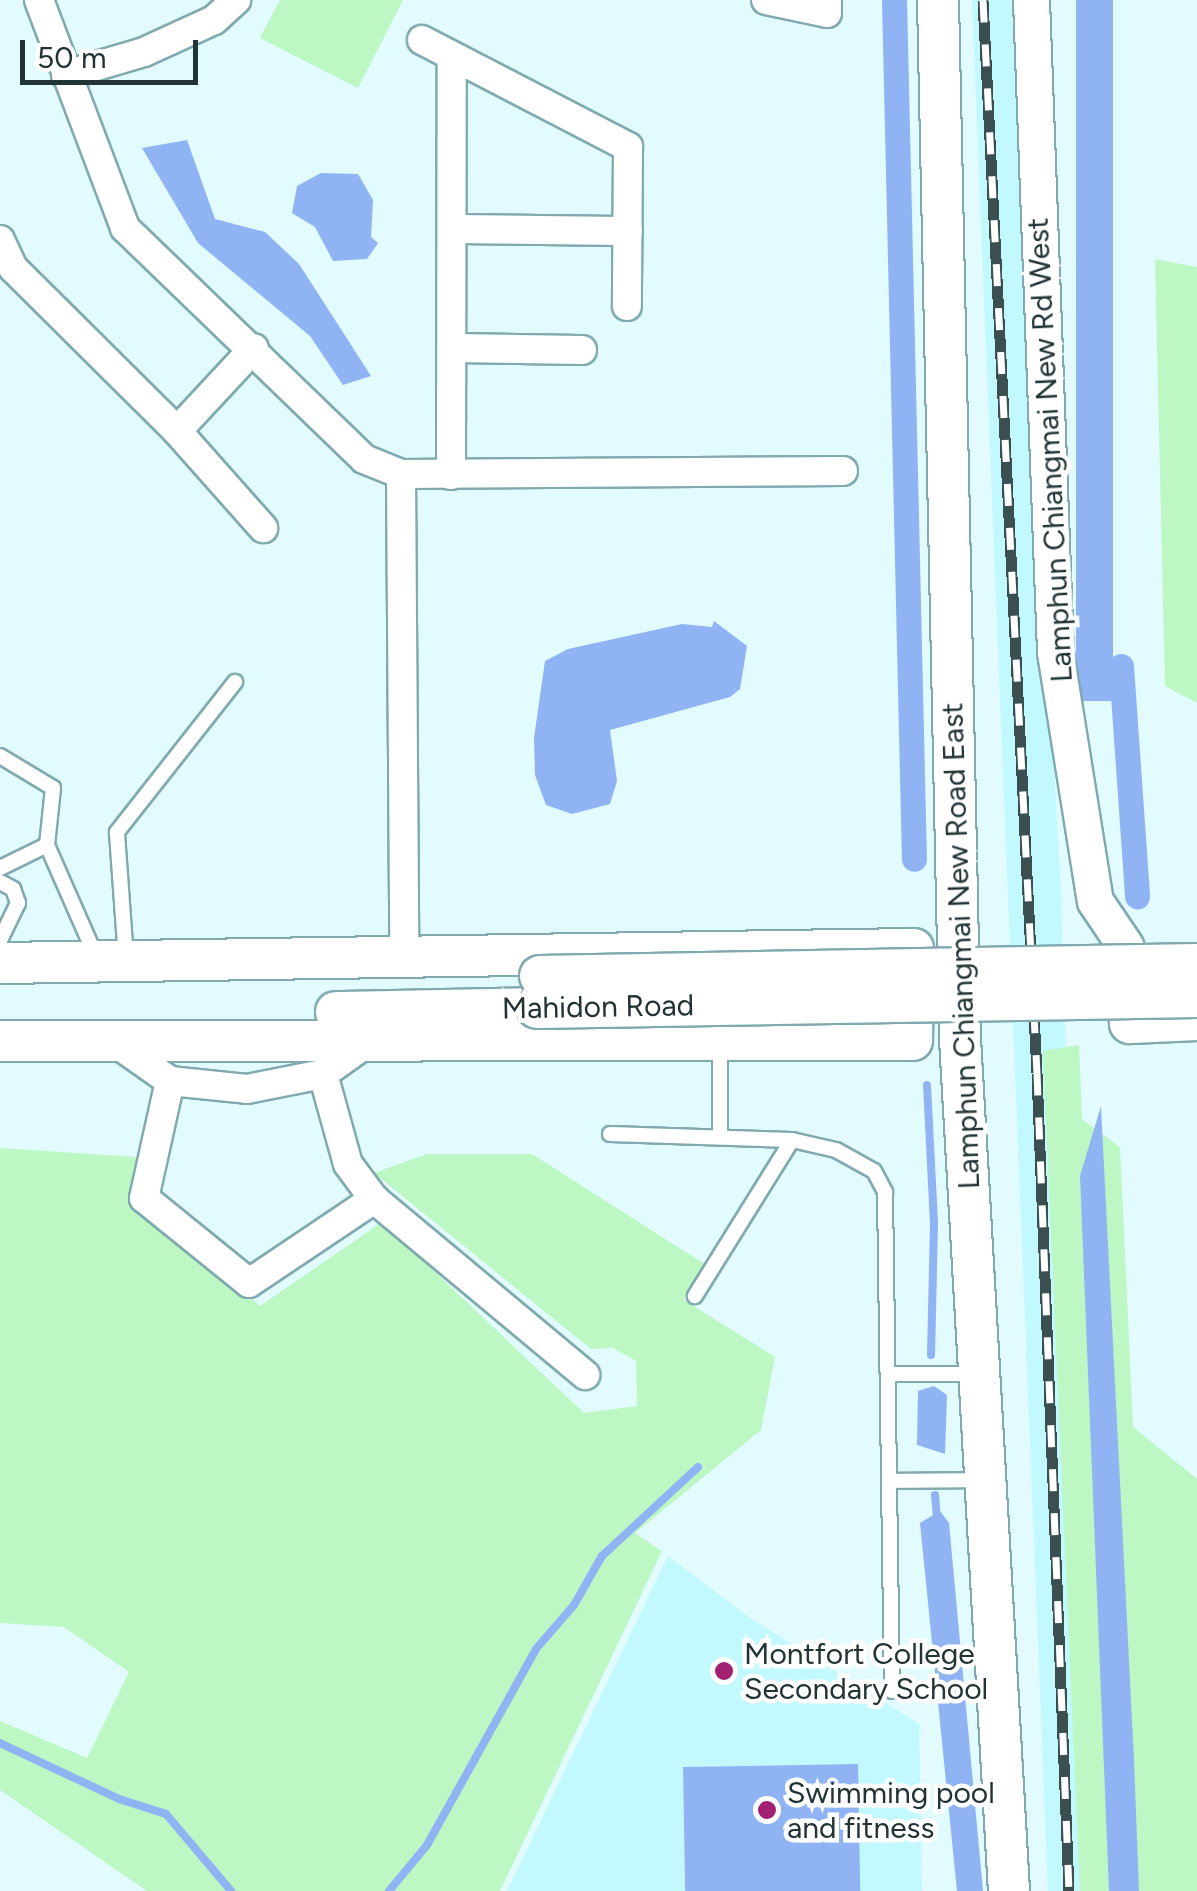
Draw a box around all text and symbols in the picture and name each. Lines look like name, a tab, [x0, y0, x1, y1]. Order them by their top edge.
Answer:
scale bar	[25, 20, 202, 82]
text: 50 m	[37, 39, 106, 76]
street label: Lamphun Chiangmai New Rd West	[1020, 217, 1080, 683]
street label: Lamphun Chiangmai New Road East	[935, 702, 987, 1190]
street label: Mahidon Road	[501, 987, 695, 1027]
place label: Montfort College Secondary School	[744, 1636, 988, 1706]
marker: Montfort College Secondary School	[713, 1660, 735, 1682]
place label: Swimming pool and fitness	[787, 1775, 995, 1846]
marker: Swimming pool and fitness	[756, 1799, 778, 1821]

